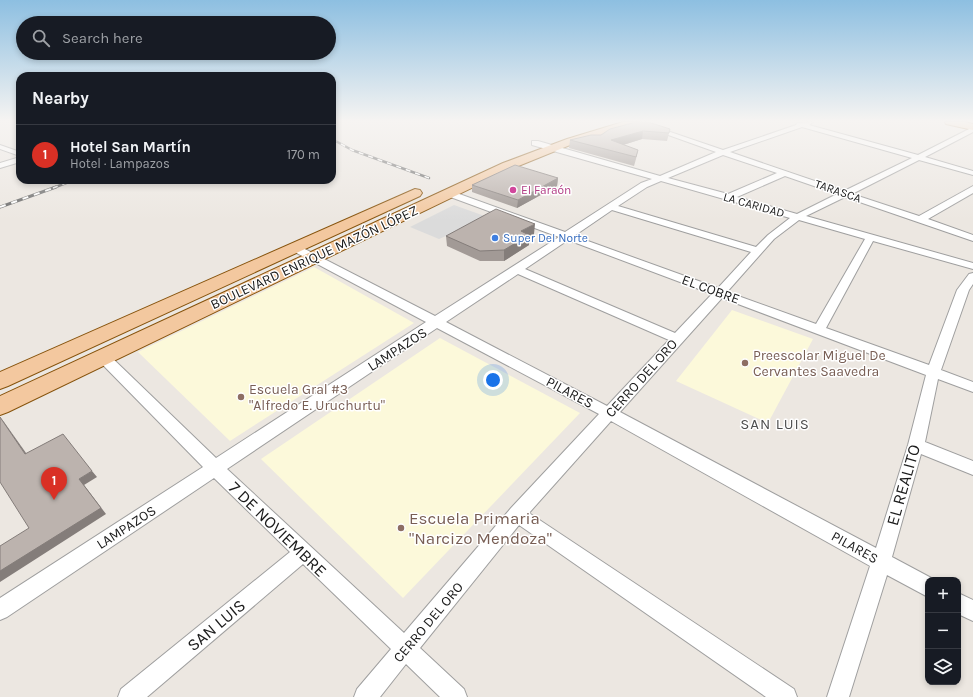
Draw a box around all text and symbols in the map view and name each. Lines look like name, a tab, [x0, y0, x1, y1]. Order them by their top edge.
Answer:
search box	[16, 16, 336, 60]
icon: search	[30, 27, 52, 49]
text: Search here	[62, 29, 143, 47]
text: Nearby	[32, 88, 89, 108]
text: Hotel San Martín	[70, 138, 191, 156]
text: 1	[43, 147, 47, 162]
text: 170 m	[287, 147, 320, 162]
text: Hotel · Lampazos	[70, 156, 170, 171]
street label: TARASCA	[813, 177, 863, 205]
place label: El Faraón	[521, 183, 571, 197]
marker: El Faraón	[508, 185, 518, 195]
street label: LA CARIDAD	[722, 190, 786, 220]
street label: BOULEVARD ENRIQUE MAZÓN LÓPEZ	[208, 202, 421, 313]
place label: Super Del Norte	[503, 231, 588, 245]
marker: Super Del Norte	[490, 233, 500, 243]
street label: EL COBRE	[679, 271, 742, 308]
street label: LAMPAZOS	[364, 324, 430, 375]
street label: CERRO DEL ORO	[602, 336, 681, 421]
place label: Preescolar Miguel De Cervantes Saavedra	[753, 347, 886, 380]
marker: Preescolar Miguel De Cervantes Saavedra	[740, 358, 750, 368]
your location	[483, 370, 503, 390]
street label: PILARES	[543, 373, 596, 412]
place label: Escuela Gral #3 "Alfredo E. Uruchurtu"	[249, 381, 385, 414]
marker: Escuela Gral #3 "Alfredo E. Uruchurtu"	[236, 392, 246, 402]
district label: SAN LUIS	[740, 415, 810, 433]
street label: EL REALITO	[882, 442, 924, 528]
pin: 1	[41, 467, 67, 500]
street label: 7 DE NOVIEMBRE	[225, 477, 331, 581]
street label: LAMPAZOS	[93, 502, 159, 553]
place label: Escuela Primaria "Narcizo Mendoza"	[409, 508, 552, 548]
marker: Escuela Primaria "Narcizo Mendoza"	[396, 523, 406, 533]
street label: PILARES	[828, 528, 881, 567]
map controls	[925, 577, 961, 685]
button: +	[925, 577, 961, 613]
street label: CERRO DEL ORO	[390, 579, 467, 666]
street label: SAN LUIS	[183, 595, 249, 655]
button: −	[925, 613, 961, 649]
button: layers	[925, 649, 961, 685]

